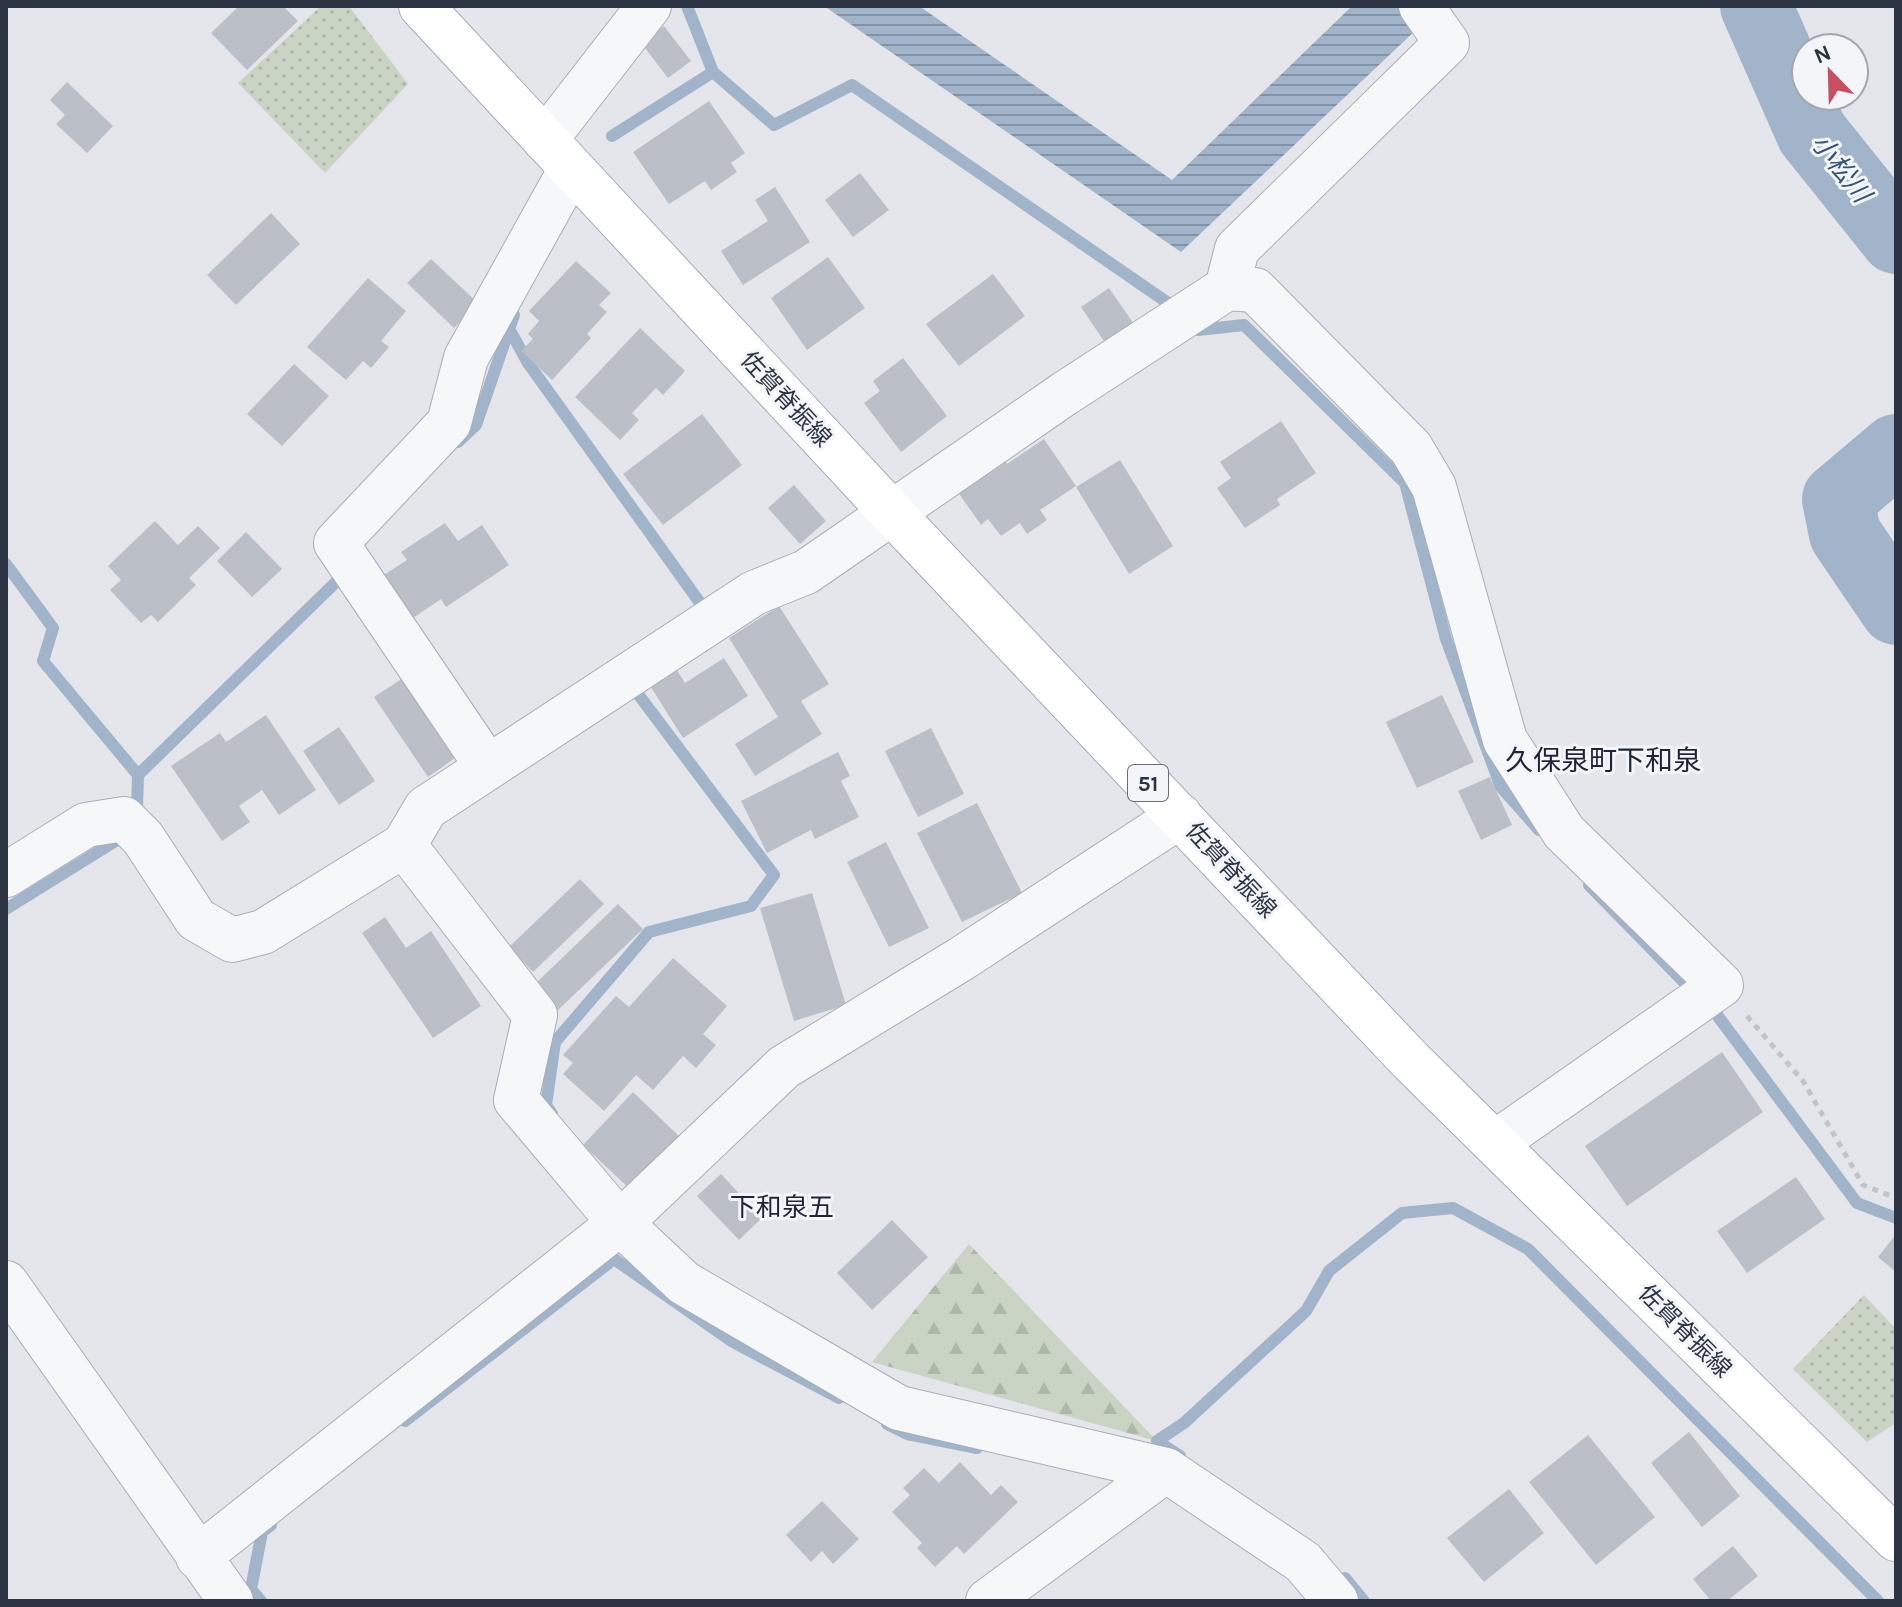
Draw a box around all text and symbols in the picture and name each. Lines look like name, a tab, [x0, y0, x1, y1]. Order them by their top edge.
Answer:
north arrow	[1790, 32, 1870, 112]
text: N	[1810, 39, 1835, 70]
water label: 小松川	[1804, 128, 1879, 211]
street label: 佐賀脊振線	[735, 346, 837, 452]
district label: 久保泉町下和泉	[1505, 744, 1701, 777]
road number: 51	[1128, 765, 1168, 801]
street label: 佐賀脊振線	[1180, 817, 1282, 923]
district label: 下和泉五	[730, 1192, 834, 1223]
street label: 佐賀脊振線	[1633, 1279, 1737, 1383]

